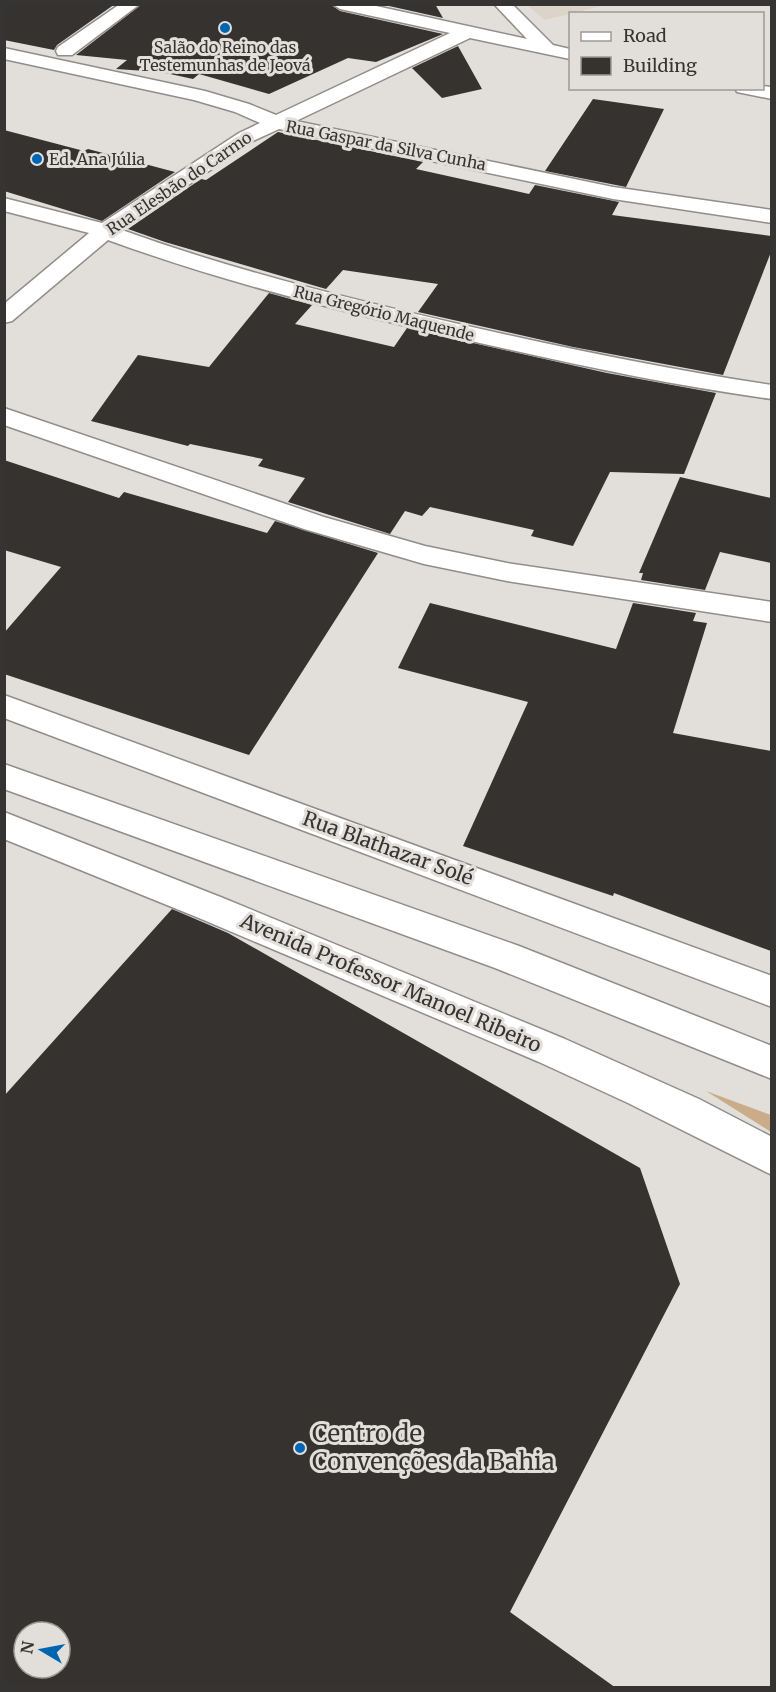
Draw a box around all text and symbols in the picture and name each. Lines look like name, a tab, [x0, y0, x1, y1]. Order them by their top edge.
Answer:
legend	[569, 12, 764, 90]
marker: Salão do Reino das Testemunhas de Jeová	[218, 21, 232, 35]
text: Road	[623, 24, 667, 47]
place label: Salão do Reino das Testemunhas de Jeová	[140, 37, 311, 75]
text: Building	[623, 54, 697, 77]
street label: Rua Gaspar da Silva Cunha	[284, 116, 488, 174]
street label: Rua Elesbão do Carmo	[103, 127, 255, 239]
place label: Ed. Ana Júlia	[49, 149, 146, 169]
marker: Ed. Ana Júlia	[30, 152, 44, 166]
street label: Rua Gregório Maquende	[292, 281, 476, 345]
street label: Rua Blathazar Solé	[300, 805, 477, 890]
street label: Avenida Professor Manoel Ribeiro	[236, 907, 546, 1058]
place label: Centro de Convenções da Bahia	[312, 1418, 555, 1477]
marker: Centro de Convenções da Bahia	[293, 1441, 307, 1455]
north arrow	[12, 1620, 72, 1680]
text: N	[16, 1639, 38, 1655]

